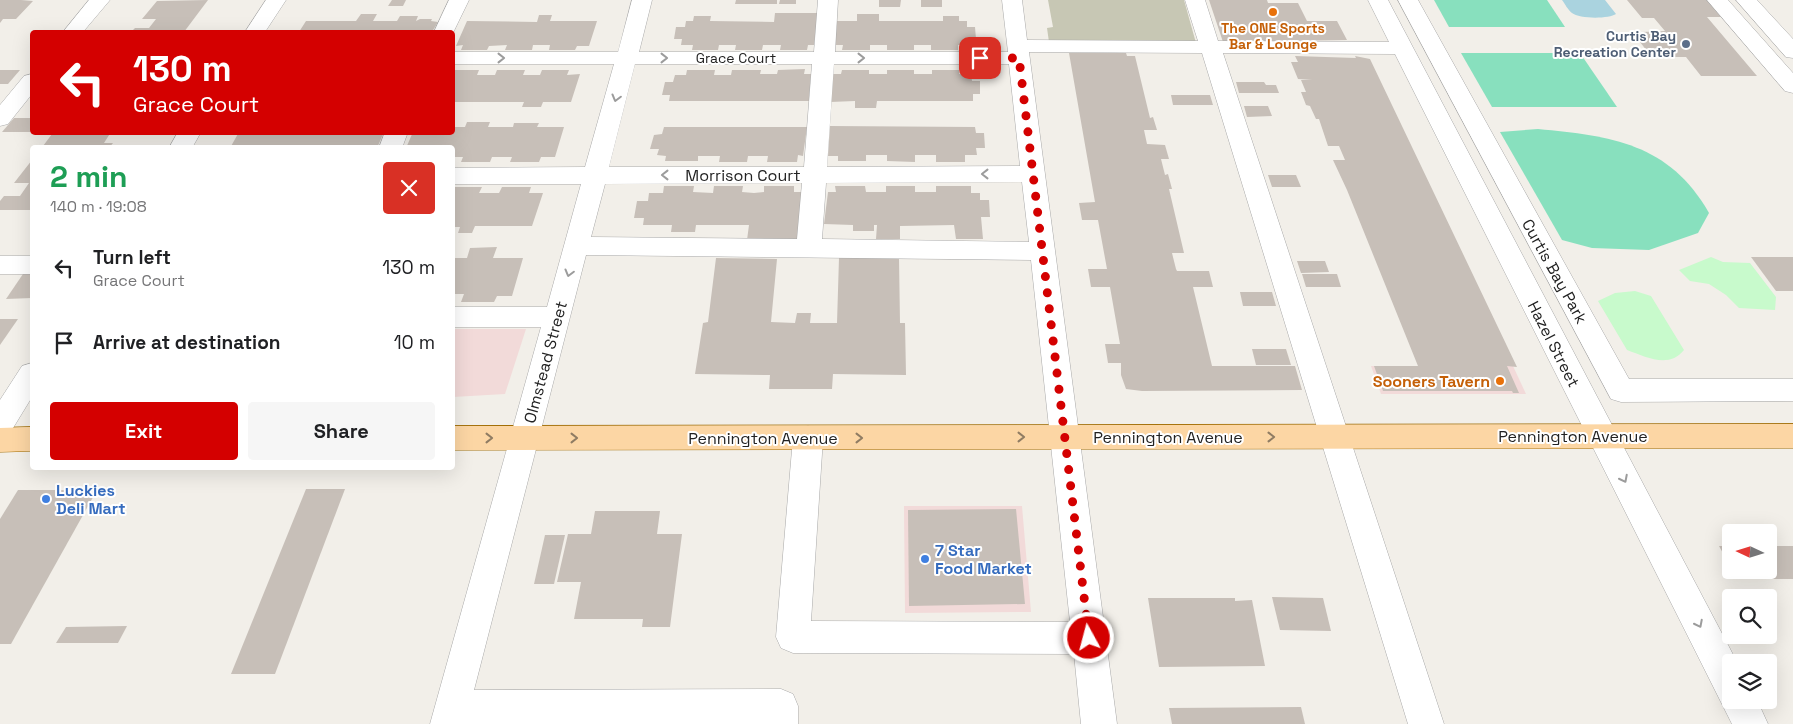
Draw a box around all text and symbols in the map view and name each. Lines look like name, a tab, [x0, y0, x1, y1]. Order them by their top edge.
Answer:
marker: The ONE Sports Bar & Lounge	[1267, 6, 1279, 18]
place label: The ONE Sports Bar & Lounge	[1221, 19, 1325, 53]
place label: Curtis Bay Recreation Center	[1554, 27, 1676, 61]
pin	[959, 37, 1001, 79]
marker: Curtis Bay Recreation Center	[1680, 38, 1692, 50]
icon: arrive	[966, 44, 994, 72]
text: 130 m	[133, 47, 232, 91]
street label: Grace Court	[696, 49, 776, 67]
icon: left	[50, 50, 115, 115]
one-way arrow	[498, 53, 505, 63]
one-way arrow	[660, 53, 668, 63]
one-way arrow	[858, 53, 865, 63]
text: Grace Court	[133, 90, 259, 118]
one-way arrow	[611, 93, 622, 102]
text: 2 min	[50, 157, 128, 196]
button: close	[383, 162, 435, 214]
street label: Morrison Court	[685, 165, 801, 186]
one-way arrow	[980, 169, 988, 179]
one-way arrow	[660, 170, 668, 180]
text: 140 m · 19:08	[50, 196, 147, 217]
street label: Curtis Bay Park	[1517, 215, 1592, 328]
text: Turn left	[93, 245, 171, 270]
icon: left	[50, 254, 78, 282]
text: 130 m	[382, 255, 435, 280]
one-way arrow	[564, 269, 575, 278]
text: Grace Court	[93, 270, 185, 291]
street label: Hazel Street	[1523, 298, 1584, 391]
street label: Olmstead Street	[519, 299, 572, 425]
icon: arrive	[50, 329, 78, 357]
text: Arrive at destination	[93, 330, 281, 355]
text: 10 m	[394, 330, 435, 355]
place label: Sooners Tavern	[1373, 371, 1490, 392]
marker: Sooners Tavern	[1494, 375, 1506, 387]
button: Exit	[50, 402, 238, 460]
button: Share	[248, 402, 435, 460]
street label: Pennington Avenue	[1498, 426, 1648, 447]
street label: Pennington Avenue	[1093, 427, 1243, 448]
street label: Pennington Avenue	[688, 428, 838, 449]
one-way arrow	[1018, 432, 1025, 442]
one-way arrow	[1268, 432, 1275, 442]
one-way arrow	[485, 433, 493, 443]
one-way arrow	[570, 433, 578, 443]
one-way arrow	[855, 433, 863, 443]
one-way arrow	[1618, 474, 1628, 483]
place label: Luckies Deli Mart	[56, 480, 125, 519]
marker: Luckies Deli Mart	[40, 493, 52, 505]
north arrow	[1722, 524, 1778, 579]
map controls	[1722, 524, 1777, 709]
place label: 7 Star Food Market	[935, 540, 1032, 579]
marker: 7 Star Food Market	[919, 553, 931, 565]
button: search	[1722, 589, 1777, 644]
position arrow	[1062, 611, 1114, 663]
one-way arrow	[1693, 619, 1703, 628]
button: layers	[1722, 654, 1777, 709]

